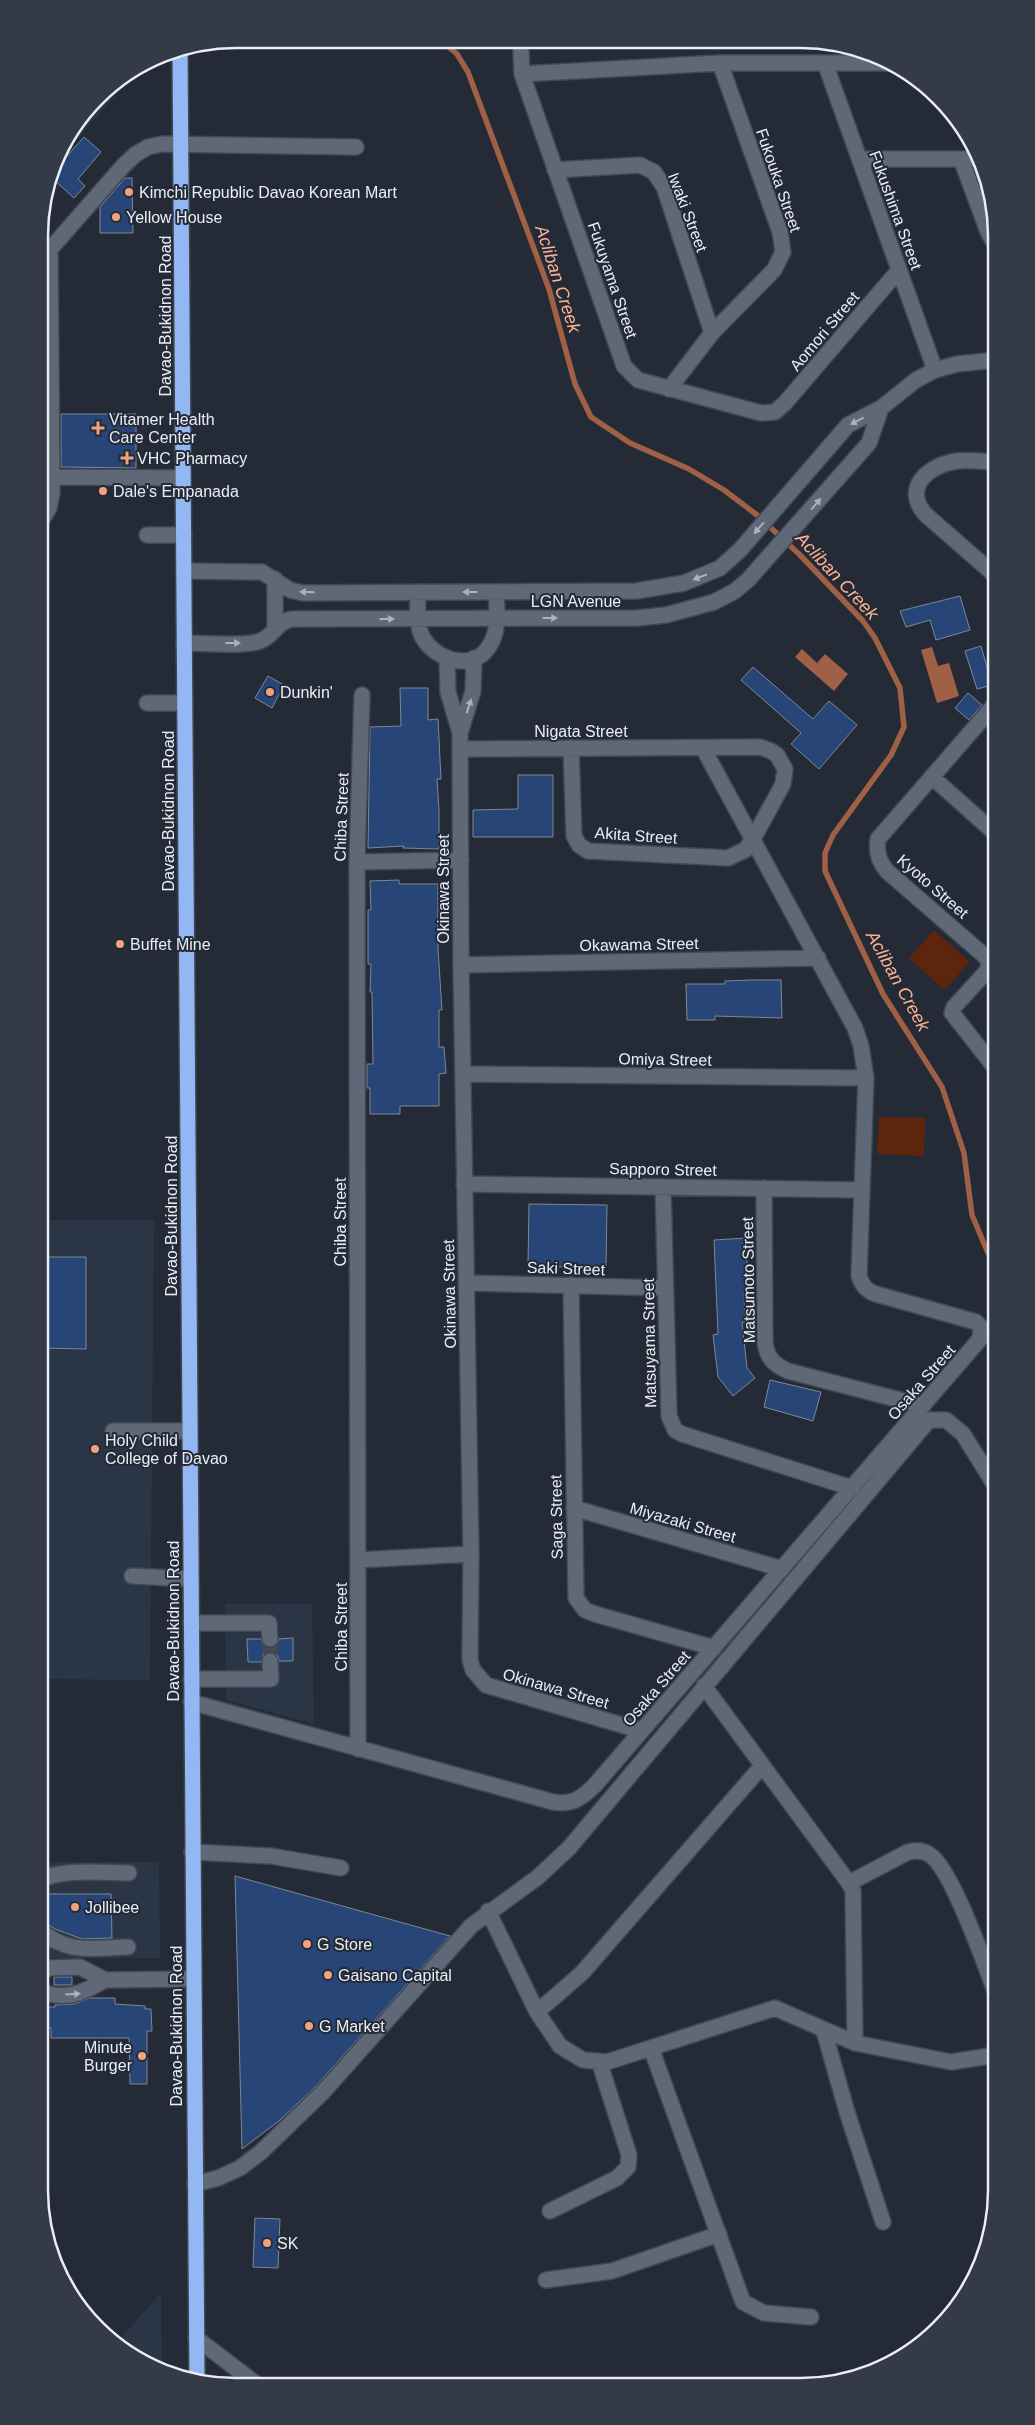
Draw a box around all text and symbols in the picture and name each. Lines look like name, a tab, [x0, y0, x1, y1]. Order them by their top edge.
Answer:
street label: Fukouka Street	[753, 126, 804, 235]
street label: Fukushima Street	[866, 148, 925, 273]
street label: Iwaki Street	[665, 170, 711, 255]
place label: Kimchi Republic Davao Korean Mart	[139, 184, 397, 201]
marker: Kimchi Republic Davao Korean Mart	[123, 186, 135, 198]
place label: Yellow House	[126, 209, 222, 226]
marker: Yellow House	[110, 211, 122, 223]
street label: Fukuyama Street	[585, 220, 641, 341]
water label: Acliban Creek	[531, 222, 585, 336]
street label: Davao-Bukidnon Road	[157, 236, 174, 397]
street label: Aomori Street	[786, 288, 863, 374]
place label: Vitamer Health Care Center	[109, 411, 215, 446]
one-way arrow	[850, 417, 864, 425]
marker: Vitamer Health Care Center	[91, 421, 105, 435]
place label: VHC Pharmacy	[137, 450, 247, 467]
marker: VHC Pharmacy	[121, 452, 133, 464]
place label: Dale's Empanada	[113, 483, 239, 500]
marker: Dale's Empanada	[97, 485, 109, 497]
one-way arrow	[810, 498, 821, 511]
one-way arrow	[753, 521, 764, 534]
water label: Acliban Creek	[791, 527, 883, 625]
one-way arrow	[692, 573, 707, 581]
one-way arrow	[299, 588, 315, 596]
one-way arrow	[461, 588, 477, 596]
street label: LGN Avenue	[531, 593, 621, 610]
one-way arrow	[542, 614, 558, 622]
one-way arrow	[379, 615, 395, 623]
one-way arrow	[225, 639, 241, 647]
place label: Dunkin'	[280, 684, 333, 701]
marker: Dunkin'	[264, 686, 276, 698]
one-way arrow	[465, 698, 473, 713]
street label: Nigata Street	[534, 723, 628, 740]
street label: Davao-Bukidnon Road	[160, 731, 177, 892]
street label: Chiba Street	[331, 772, 352, 862]
street label: Akita Street	[594, 824, 678, 847]
street label: Okinawa Street	[435, 834, 452, 944]
street label: Kyoto Street	[894, 851, 972, 922]
water label: Acliban Creek	[862, 926, 934, 1036]
street label: Okawama Street	[579, 935, 699, 954]
place label: Buffet Mine	[130, 936, 211, 953]
marker: Buffet Mine	[114, 938, 126, 950]
street label: Omiya Street	[618, 1050, 712, 1069]
street label: Davao-Bukidnon Road	[163, 1136, 180, 1297]
street label: Sapporo Street	[609, 1160, 717, 1179]
street label: Chiba Street	[332, 1177, 349, 1266]
street label: Matsumoto Street	[739, 1216, 758, 1343]
street label: Okinawa Street	[440, 1239, 459, 1349]
street label: Saki Street	[527, 1259, 606, 1278]
street label: Matsuyama Street	[640, 1277, 659, 1408]
street label: Osaka Street	[884, 1341, 959, 1423]
place label: Holy Child College of Davao	[105, 1432, 228, 1467]
marker: Holy Child College of Davao	[89, 1443, 101, 1455]
street label: Saga Street	[547, 1474, 566, 1559]
street label: Miyazaki Street	[628, 1499, 738, 1546]
street label: Davao-Bukidnon Road	[165, 1541, 182, 1702]
street label: Chiba Street	[333, 1582, 350, 1671]
street label: Osaka Street	[619, 1647, 694, 1729]
street label: Okinawa Street	[501, 1665, 611, 1712]
place label: Jollibee	[85, 1899, 139, 1916]
marker: Jollibee	[69, 1901, 81, 1913]
place label: G Store	[317, 1936, 372, 1953]
marker: G Store	[301, 1938, 313, 1950]
street label: Davao-Bukidnon Road	[168, 1946, 185, 2107]
place label: Gaisano Capital	[338, 1967, 452, 1984]
marker: Gaisano Capital	[322, 1969, 334, 1981]
one-way arrow	[66, 1990, 82, 1998]
place label: G Market	[319, 2018, 385, 2035]
marker: G Market	[303, 2020, 315, 2032]
place label: Minute Burger	[84, 2039, 133, 2074]
marker: Minute Burger	[136, 2050, 148, 2062]
place label: SK	[277, 2235, 299, 2252]
marker: SK	[261, 2237, 273, 2249]

